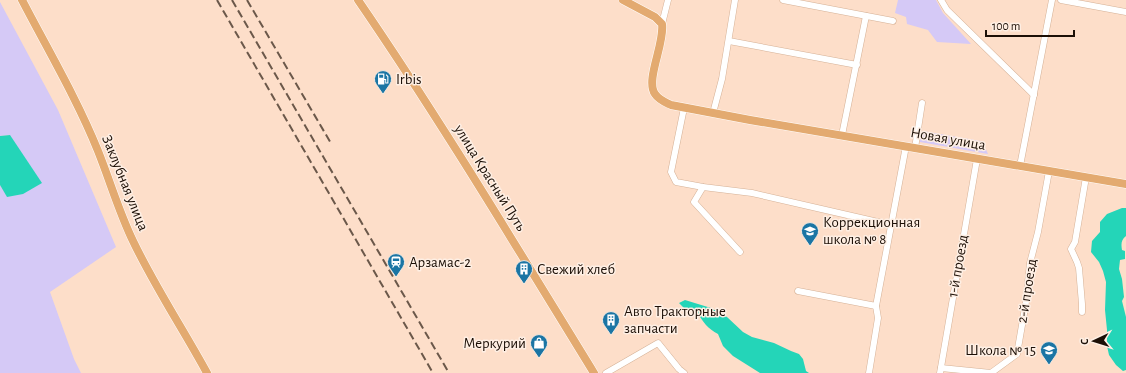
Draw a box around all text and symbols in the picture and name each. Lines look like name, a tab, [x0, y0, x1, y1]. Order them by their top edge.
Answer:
scale bar	[986, 12, 1074, 38]
text: 100 m	[992, 20, 1020, 32]
fuel station icon: Irbis	[373, 69, 393, 94]
place label: Irbis	[396, 72, 422, 87]
street label: улица Красный Путь	[451, 121, 529, 234]
street label: Новая улица	[909, 125, 987, 153]
street label: Заклубная улица	[99, 133, 151, 233]
place label: Коррекционная школа № 8	[823, 215, 920, 247]
school or university icon: Коррекционная школа № 8	[800, 221, 820, 246]
street label: 1-й проезд	[945, 234, 971, 298]
station icon: Арзамас-2	[386, 252, 406, 277]
place label: Арзамас-2	[409, 255, 471, 270]
street label: 2-й проезд	[1015, 258, 1039, 324]
building icon: Свежий хлеб	[514, 259, 534, 284]
place label: Свежий хлеб	[537, 262, 615, 277]
place label: Авто Тракторные запчасти	[624, 304, 726, 336]
building icon: Авто Тракторные запчасти	[601, 310, 621, 335]
north arrow	[1074, 321, 1114, 361]
shop icon: Меркурий	[529, 333, 549, 358]
place label: Меркурий	[463, 336, 526, 351]
text: С	[1079, 338, 1090, 345]
school or university icon: Школа № 15	[1039, 340, 1059, 365]
place label: Школа № 15	[965, 343, 1036, 358]

